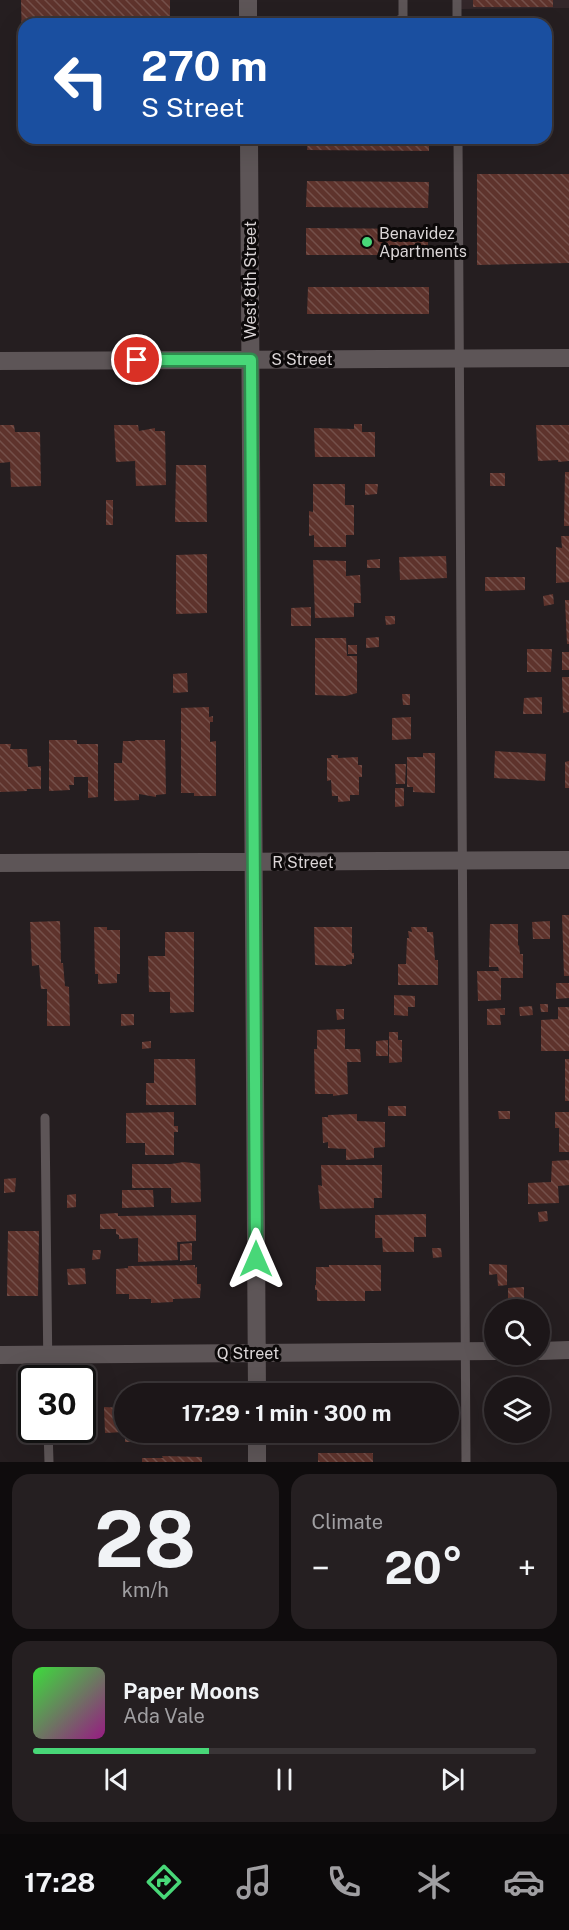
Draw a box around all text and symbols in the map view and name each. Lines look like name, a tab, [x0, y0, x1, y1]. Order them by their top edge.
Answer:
text: 270 m	[141, 41, 268, 90]
icon: left	[42, 42, 120, 120]
text: S Street	[141, 91, 245, 123]
street label: West 8th Street	[241, 221, 260, 339]
place label: Benavidez Apartments	[379, 224, 467, 261]
marker: Benavidez Apartments	[360, 235, 374, 249]
pin	[111, 334, 162, 385]
icon: arrive	[120, 343, 153, 376]
street label: S Street	[271, 350, 333, 369]
street label: R Street	[272, 853, 334, 872]
position arrow	[224, 1227, 288, 1291]
map controls	[484, 1299, 550, 1443]
button: search	[484, 1299, 550, 1365]
street label: Q Street	[217, 1344, 279, 1363]
speed limit sign: 30	[18, 1365, 96, 1443]
button: layers	[484, 1377, 550, 1443]
text: 17:29 · 1 min · 300 m	[182, 1400, 391, 1426]
text: 28	[94, 1493, 196, 1585]
text: Climate	[312, 1510, 383, 1534]
text: 20°	[384, 1541, 463, 1594]
text: −	[312, 1549, 330, 1587]
text: +	[518, 1549, 536, 1587]
text: km/h	[122, 1578, 169, 1602]
text: Paper Moons	[123, 1678, 259, 1704]
text: Ada Vale	[123, 1704, 205, 1728]
icon: previous	[100, 1763, 133, 1796]
icon: pause	[268, 1763, 301, 1796]
icon: next	[436, 1763, 469, 1796]
icon: directions	[143, 1861, 185, 1903]
icon: music	[233, 1861, 275, 1903]
icon: phone	[323, 1861, 365, 1903]
icon: climate	[413, 1861, 455, 1903]
icon: car	[503, 1861, 545, 1903]
text: 17:28	[24, 1866, 96, 1898]

